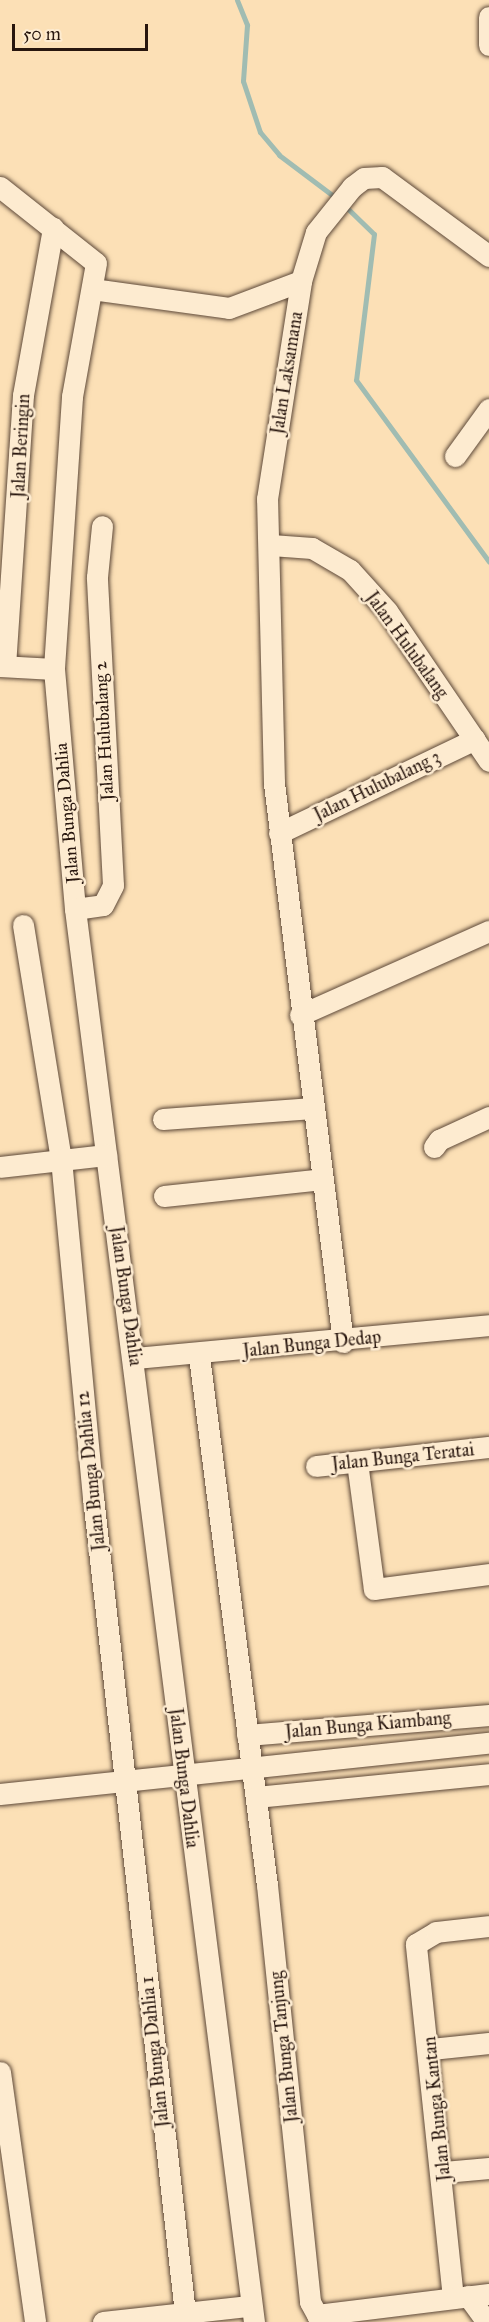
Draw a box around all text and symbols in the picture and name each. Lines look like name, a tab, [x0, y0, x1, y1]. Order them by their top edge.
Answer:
scale bar	[15, 12, 152, 50]
text: 50 m	[23, 23, 61, 45]
street label: Jalan Laksamana	[267, 310, 307, 436]
street label: Jalan Beringin	[7, 393, 35, 499]
street label: Jalan Hulubalang	[361, 587, 453, 703]
street label: Jalan Hulubalang 2	[90, 661, 118, 801]
street label: Jalan Bunga Dahlia	[50, 742, 84, 884]
street label: Jalan Hulubalang 3	[310, 746, 444, 826]
street label: Jalan Bunga Dahlia	[106, 1225, 146, 1367]
street label: Jalan Bunga Dedap	[242, 1326, 382, 1362]
street label: Jalan Bunga Dahlia 12	[72, 1390, 110, 1552]
street label: Jalan Bunga Teratai	[331, 1439, 475, 1475]
street label: Jalan Bunga Dahlia	[165, 1707, 203, 1849]
street label: Jalan Bunga Kiambang	[284, 1707, 452, 1743]
street label: Jalan Bunga Tanjung	[265, 1970, 303, 2124]
street label: Jalan Bunga Dahlia 1	[136, 1975, 174, 2129]
street label: Jalan Bunga Kantan	[419, 2036, 455, 2182]

